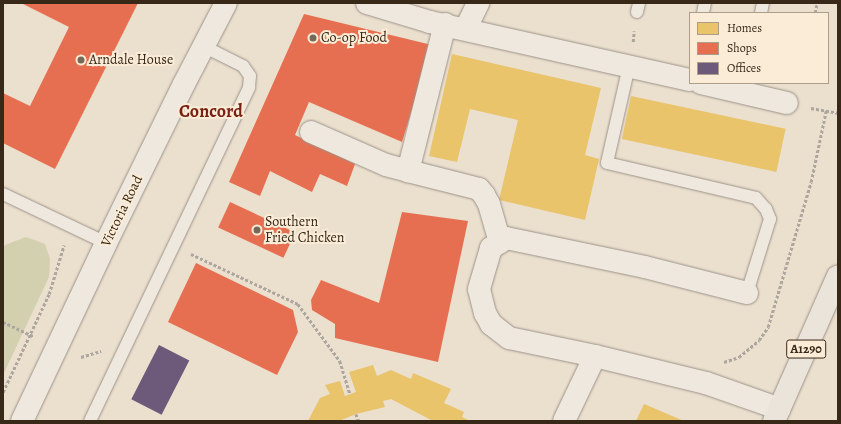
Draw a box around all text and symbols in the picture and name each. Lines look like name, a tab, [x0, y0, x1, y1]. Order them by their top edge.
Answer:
legend	[689, 12, 829, 84]
text: Homes	[727, 20, 762, 36]
place label: Co-op Food	[321, 30, 387, 46]
marker: Co-op Food	[308, 33, 318, 43]
text: Shops	[727, 40, 757, 56]
place label: Arndale House	[89, 52, 173, 68]
marker: Arndale House	[76, 55, 86, 65]
text: Offices	[727, 60, 761, 76]
district label: Concord	[179, 100, 243, 122]
street label: Victoria Road	[98, 173, 146, 249]
place label: Southern Fried Chicken	[265, 214, 345, 246]
marker: Southern Fried Chicken	[252, 225, 262, 235]
road number: A1290	[786, 338, 826, 360]

